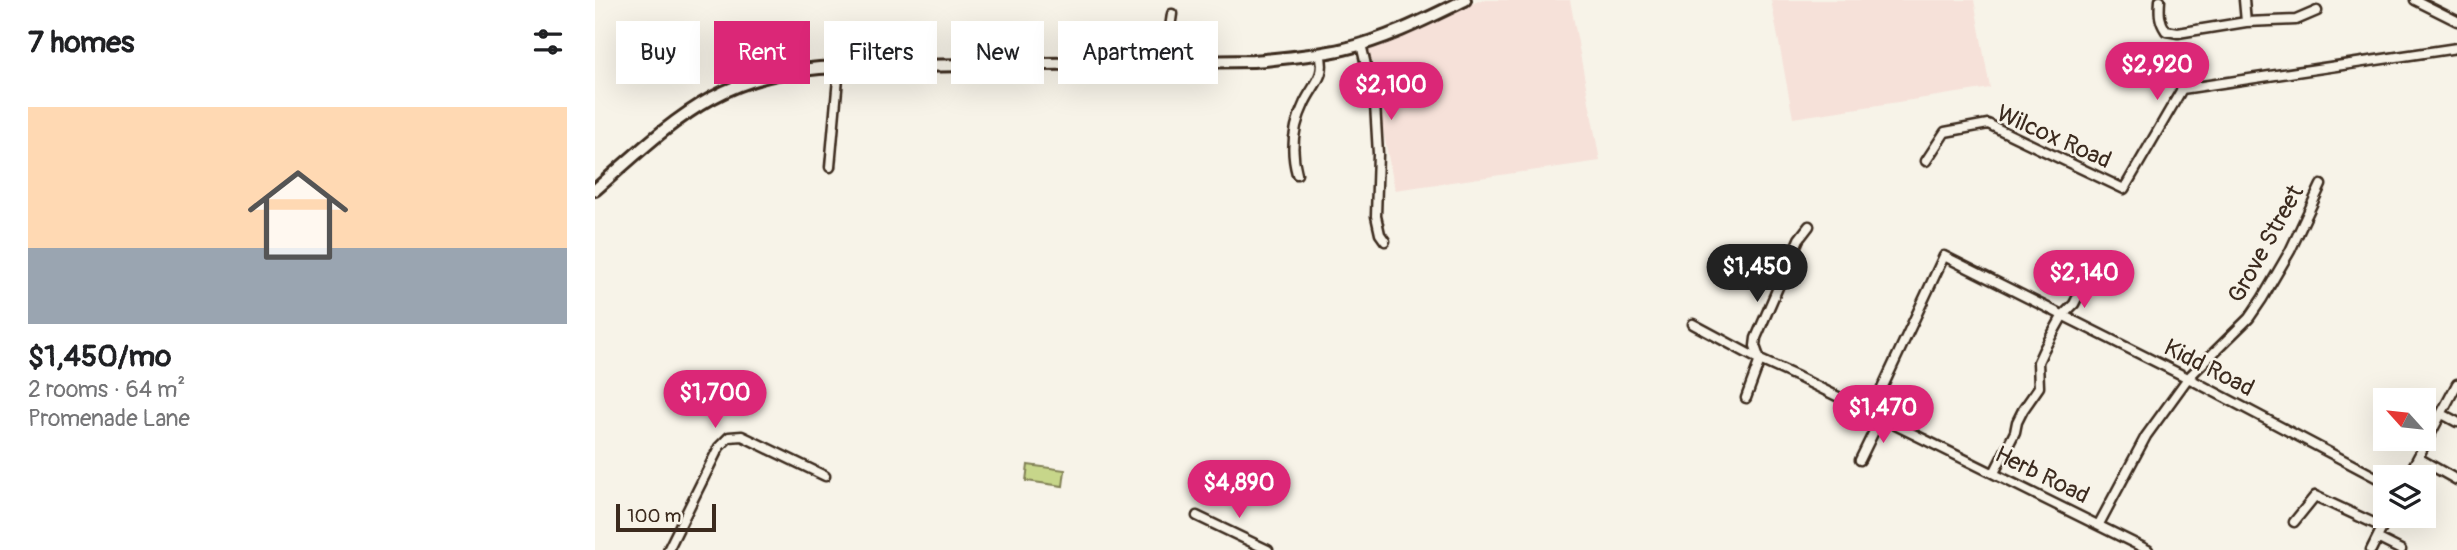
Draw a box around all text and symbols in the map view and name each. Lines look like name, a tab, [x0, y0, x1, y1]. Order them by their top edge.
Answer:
chip: Buy	[616, 21, 700, 84]
chip: Rent	[714, 21, 810, 84]
chip: Filters	[824, 21, 937, 84]
chip: New	[951, 21, 1044, 84]
chip: Apartment	[1058, 21, 1218, 84]
icon: filters	[529, 23, 567, 61]
text: 7 homes	[28, 24, 135, 61]
pin: $2,920	[2100, 42, 2214, 102]
text: $2,920	[2121, 50, 2193, 79]
pin: $2,100	[1334, 62, 1448, 122]
text: $2,100	[1355, 70, 1427, 99]
street label: Wilcox Road	[1992, 99, 2116, 175]
icon: home	[235, 152, 361, 278]
street label: Grove Street	[2222, 180, 2310, 308]
pin: $1,450	[1700, 244, 1814, 304]
pin: $2,140	[2027, 250, 2141, 310]
text: $1,450	[1723, 252, 1791, 281]
text: $2,140	[2049, 258, 2119, 287]
street label: Kidd Road	[2159, 333, 2259, 403]
text: $1,450/mo	[28, 338, 171, 375]
pin: $1,700	[658, 370, 772, 430]
text: 2 rooms · 64 m²	[28, 375, 185, 404]
text: $1,700	[680, 378, 750, 407]
pin: $1,470	[1826, 386, 1940, 445]
north arrow	[2373, 388, 2436, 452]
map controls	[2373, 388, 2436, 528]
text: $1,470	[1849, 393, 1917, 422]
text: Promenade Lane	[28, 404, 190, 433]
street label: Herb Road	[1990, 440, 2094, 510]
pin: $4,890	[1182, 461, 1296, 520]
button: layers	[2373, 465, 2436, 528]
text: $4,890	[1204, 468, 1274, 497]
scale bar	[616, 501, 716, 533]
text: 100 m	[627, 504, 681, 528]

